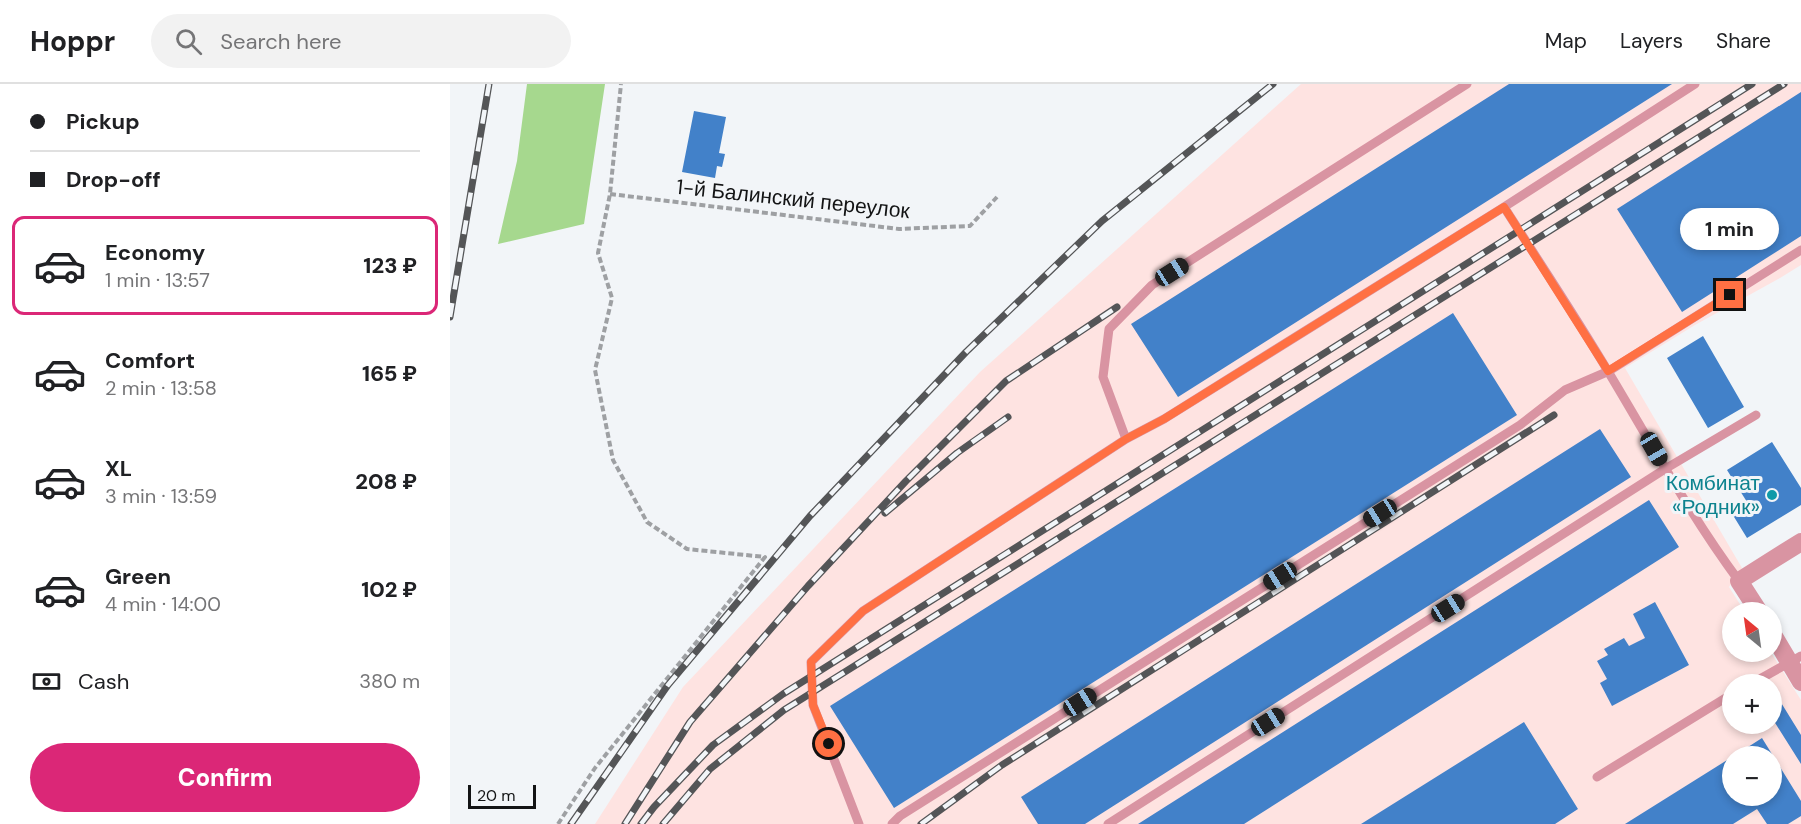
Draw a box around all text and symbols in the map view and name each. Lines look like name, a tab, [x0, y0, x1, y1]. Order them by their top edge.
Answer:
search box	[151, 14, 571, 68]
text: Hoppr	[30, 23, 115, 60]
icon: search	[172, 25, 205, 58]
text: Search here	[220, 27, 342, 56]
text: Map	[1545, 27, 1587, 55]
text: Layers	[1620, 27, 1683, 55]
text: Share	[1716, 27, 1771, 55]
text: Pickup	[66, 107, 140, 136]
text: Drop-off	[66, 165, 161, 194]
street label: 1-й Балинский переулок	[675, 173, 912, 225]
callout: 1 min	[1680, 208, 1780, 250]
text: 1 min	[1705, 216, 1754, 242]
text: Economy	[105, 238, 205, 267]
icon: car	[33, 239, 87, 293]
text: 123 ₽	[363, 251, 417, 280]
car	[1152, 255, 1192, 289]
text: 1 min · 13:57	[105, 267, 210, 293]
route end	[1716, 281, 1743, 308]
text: Comfort	[105, 346, 195, 375]
icon: car	[33, 347, 87, 401]
text: 165 ₽	[362, 359, 417, 388]
text: 2 min · 13:58	[105, 375, 217, 401]
car	[1637, 429, 1671, 469]
text: XL	[105, 454, 132, 483]
icon: car	[33, 455, 87, 509]
text: 208 ₽	[355, 467, 417, 496]
place label: Комбинат «Родник»	[1666, 469, 1760, 521]
text: 3 min · 13:59	[105, 483, 217, 509]
marker: Комбинат «Родник»	[1765, 488, 1779, 502]
car	[1360, 496, 1400, 530]
car	[1260, 559, 1300, 593]
text: Green	[105, 562, 171, 591]
icon: car	[33, 563, 87, 617]
text: 102 ₽	[361, 575, 417, 604]
text: 4 min · 14:00	[105, 591, 221, 617]
car	[1428, 591, 1468, 625]
north arrow	[1722, 602, 1782, 662]
map controls	[1722, 602, 1782, 806]
icon: cash	[30, 665, 63, 698]
text: Cash	[78, 667, 129, 696]
text: 380 m	[359, 668, 420, 694]
button: +	[1722, 674, 1782, 734]
car	[1060, 685, 1100, 719]
car	[1248, 705, 1288, 739]
route start	[815, 730, 842, 757]
button: Confirm	[30, 743, 420, 812]
button: −	[1722, 746, 1782, 806]
scale bar	[468, 782, 536, 810]
text: 20 m	[477, 785, 516, 806]

